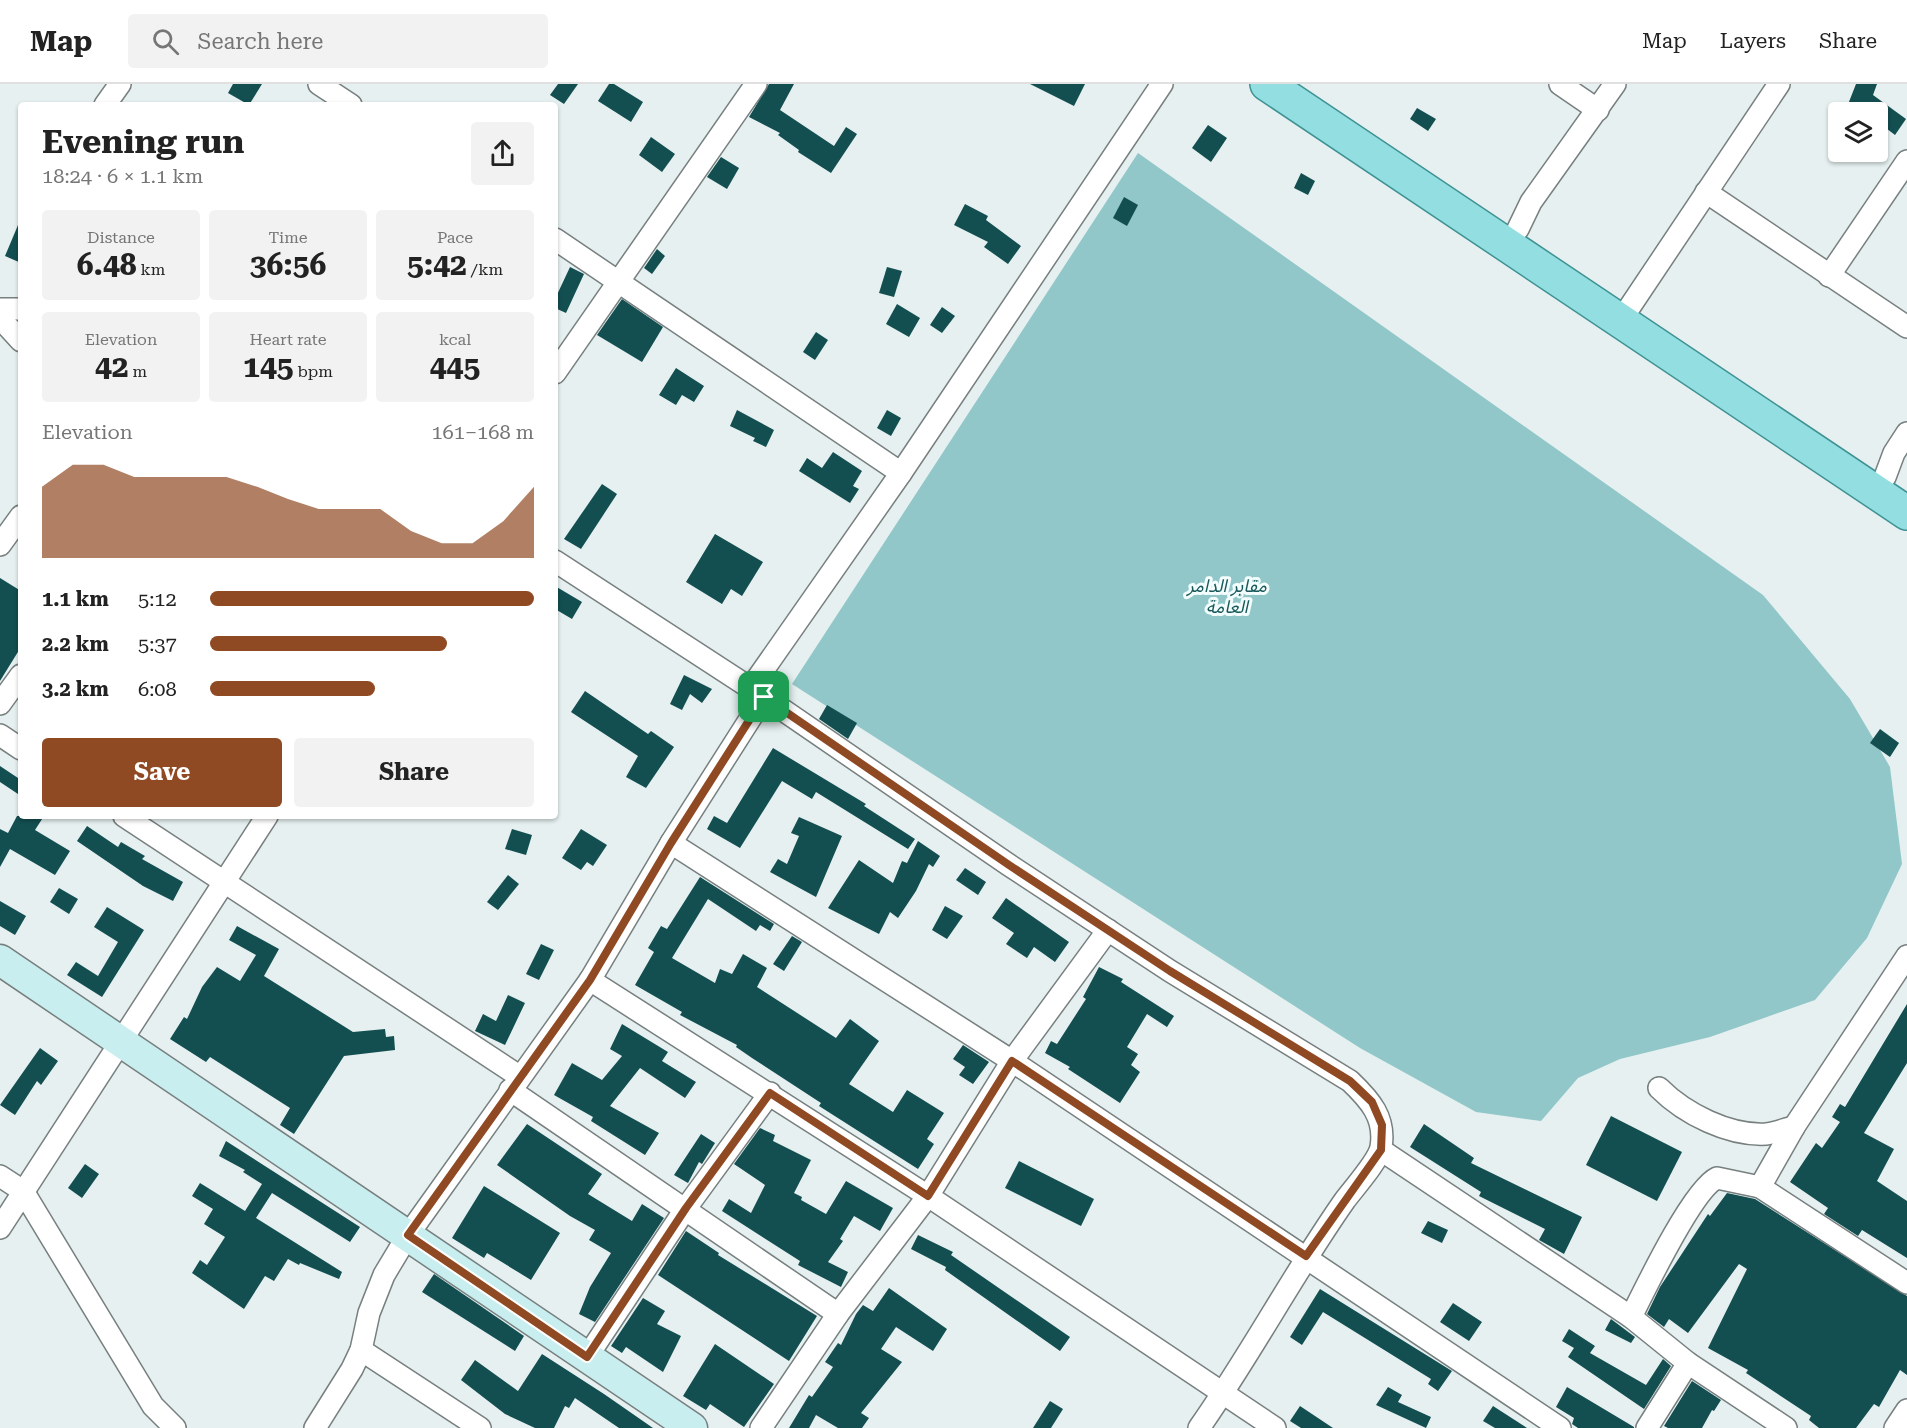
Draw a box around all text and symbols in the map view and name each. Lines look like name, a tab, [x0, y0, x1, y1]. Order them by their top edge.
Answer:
search box	[128, 14, 548, 68]
text: Map	[30, 25, 92, 58]
icon: search	[149, 25, 182, 58]
text: Search here	[197, 29, 323, 54]
text: Map	[1642, 29, 1687, 53]
text: Layers	[1720, 29, 1786, 53]
text: Share	[1819, 29, 1877, 53]
map controls	[1828, 102, 1888, 162]
button: layers	[1828, 102, 1888, 162]
text: Evening run	[42, 122, 244, 161]
button: share	[471, 122, 534, 185]
text: 18:24 · 6 × 1.1 km	[42, 164, 203, 188]
text: Distance	[87, 228, 155, 247]
text: Time	[268, 228, 308, 247]
text: Pace	[437, 228, 473, 247]
text: 6.48	[77, 247, 137, 282]
text: 36:56	[250, 247, 326, 282]
text: 5:42	[407, 247, 467, 282]
text: km	[137, 260, 165, 279]
text: /km	[467, 260, 503, 279]
text: Elevation	[85, 330, 157, 349]
text: Heart rate	[250, 330, 326, 349]
text: kcal	[439, 330, 471, 349]
text: 42	[95, 349, 128, 384]
text: 145	[243, 349, 293, 384]
text: 445	[430, 349, 480, 384]
text: m	[128, 362, 147, 381]
text: bpm	[293, 362, 333, 381]
text: Elevation	[42, 420, 133, 444]
text: 161–168 m	[431, 420, 534, 444]
park label: مقابر الدامر العامة	[1185, 575, 1267, 617]
text: 1.1 km	[42, 587, 109, 611]
text: 5:12	[138, 587, 177, 611]
text: 2.2 km	[42, 632, 109, 656]
text: 5:37	[138, 632, 177, 656]
pin	[738, 671, 789, 722]
text: 3.2 km	[42, 677, 109, 701]
text: 6:08	[138, 677, 177, 701]
icon: arrive	[747, 680, 780, 713]
button: Save	[42, 738, 282, 807]
button: Share	[294, 738, 534, 807]

